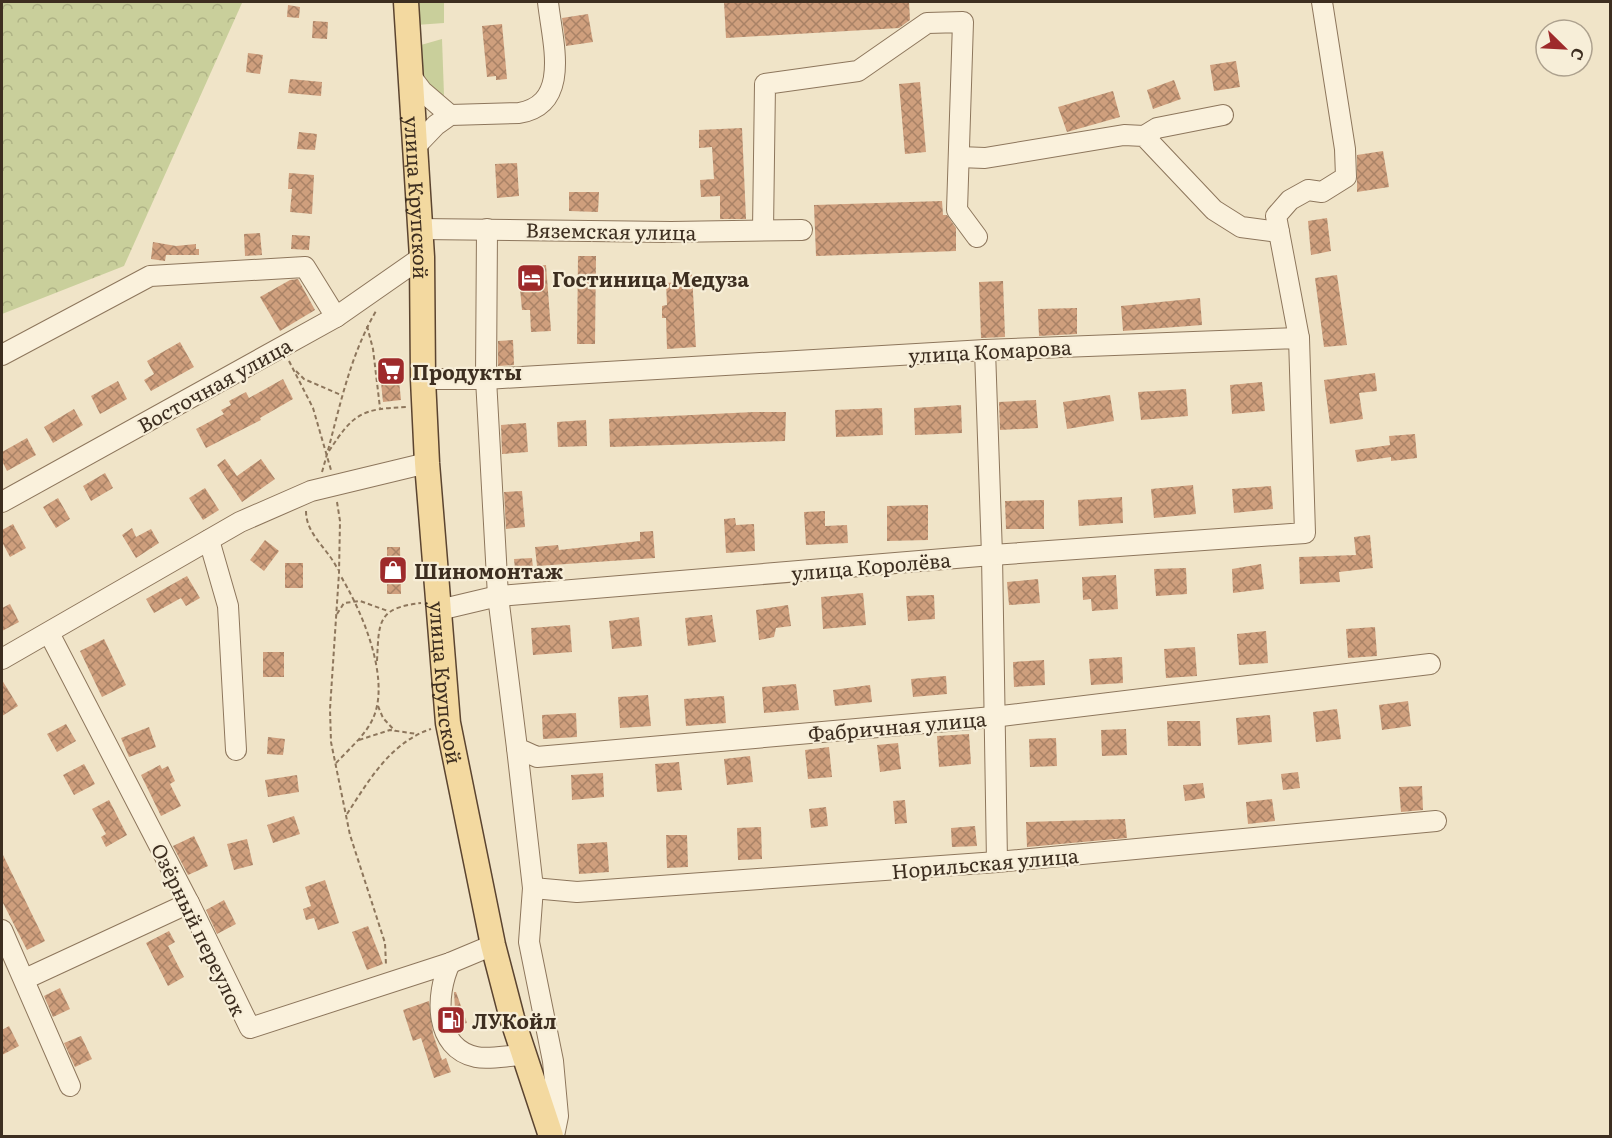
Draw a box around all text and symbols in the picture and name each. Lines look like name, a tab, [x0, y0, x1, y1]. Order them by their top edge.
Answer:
north arrow	[1534, 18, 1594, 78]
text: С	[1565, 44, 1592, 65]
street label: улица Крупской	[398, 115, 437, 279]
street label: Вяземская улица	[525, 214, 697, 246]
hotel icon: Гостиница Медуза	[515, 262, 547, 294]
place label: Гостиница Медуза	[552, 263, 749, 293]
street label: Восточная улица	[131, 329, 297, 439]
street label: улица Комарова	[908, 331, 1073, 369]
supermarket icon: Продукты	[375, 355, 407, 387]
place label: Продукты	[412, 356, 522, 386]
street label: улица Королёва	[790, 543, 952, 587]
shop icon: Шиномонтаж	[377, 554, 409, 586]
place label: Шиномонтаж	[414, 555, 564, 585]
street label: улица Крупской	[423, 600, 471, 767]
street label: Фабричная улица	[807, 702, 988, 748]
street label: Озёрный переулок	[145, 838, 255, 1021]
street label: Норильская улица	[890, 839, 1080, 885]
fuel station icon: ЛУКойл	[435, 1004, 467, 1036]
place label: ЛУКойл	[472, 1005, 557, 1035]

